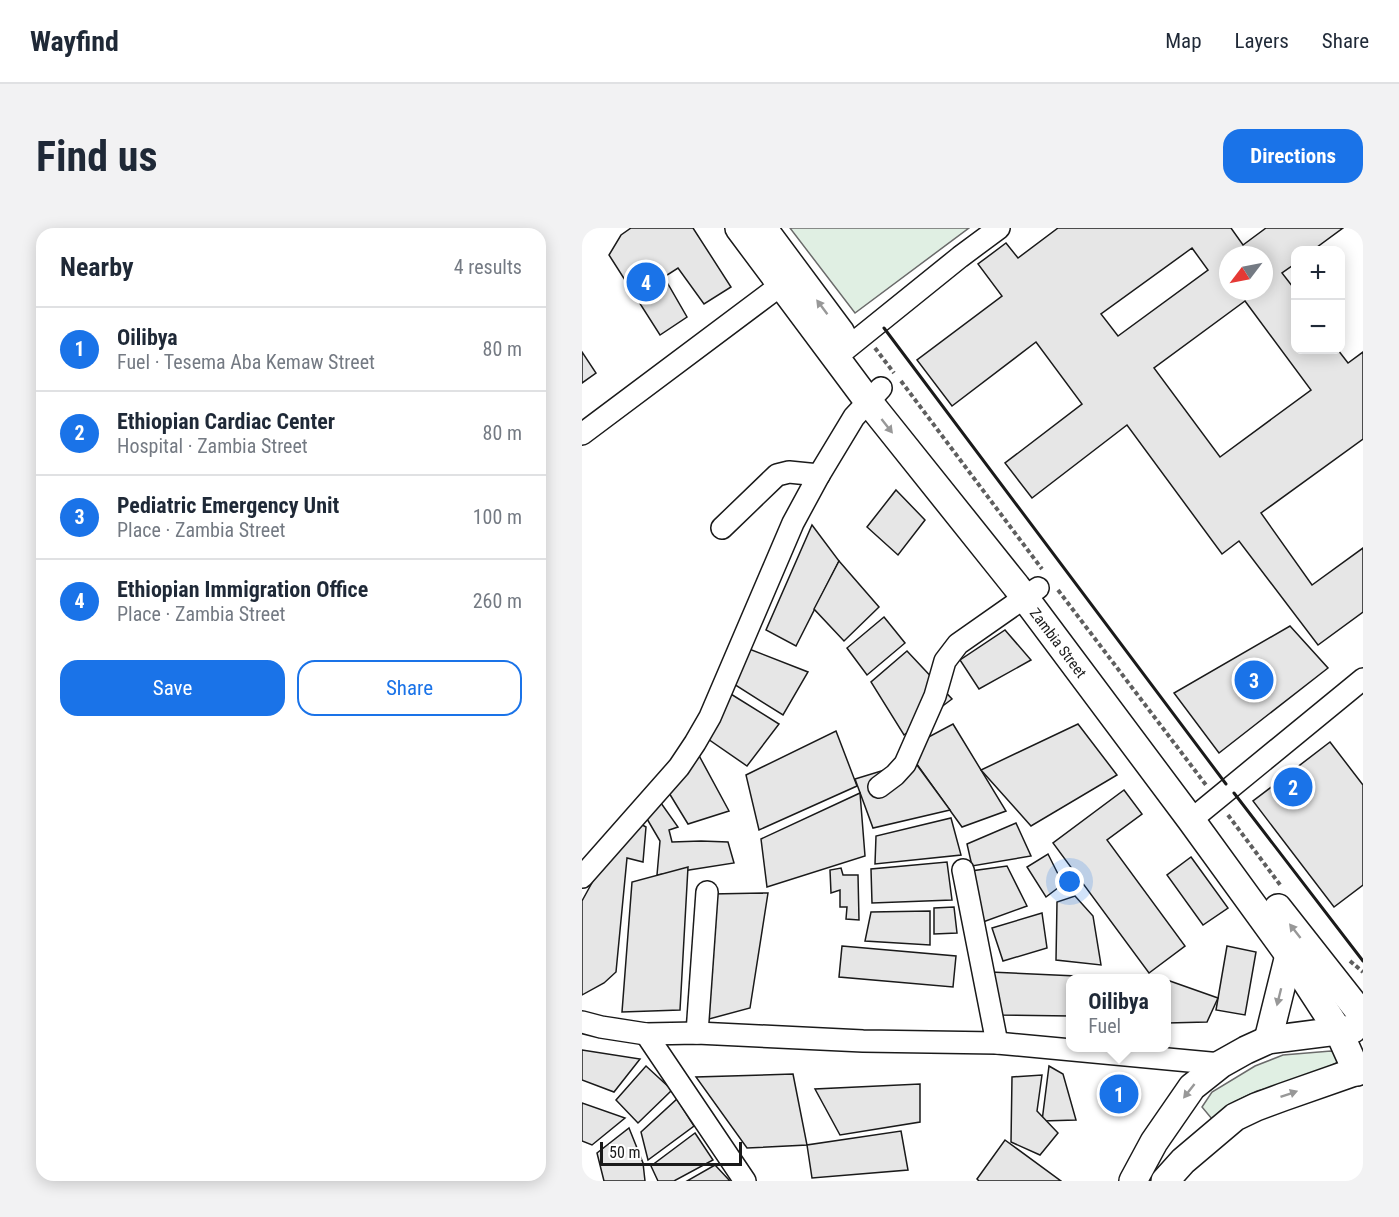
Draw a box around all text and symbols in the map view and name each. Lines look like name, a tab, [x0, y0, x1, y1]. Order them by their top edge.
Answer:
text: Wayfind	[30, 25, 119, 58]
text: Map	[1165, 29, 1202, 53]
text: Layers	[1235, 29, 1289, 53]
text: Share	[1322, 29, 1369, 53]
button: Directions	[1223, 129, 1363, 183]
text: Find us	[36, 132, 157, 181]
north arrow	[1219, 246, 1273, 300]
map controls	[1291, 246, 1345, 354]
button: +	[1291, 246, 1345, 300]
text: Nearby	[60, 252, 134, 282]
text: 4 results	[454, 255, 522, 279]
pin: 4	[626, 260, 666, 304]
one-way arrow	[816, 300, 828, 315]
button: −	[1291, 300, 1345, 354]
text: Oilibya	[117, 325, 178, 350]
text: 1	[74, 337, 85, 361]
text: 80 m	[483, 337, 522, 361]
text: Fuel · Tesema Aba Kemaw Street	[117, 350, 375, 374]
text: Ethiopian Cardiac Center	[117, 409, 335, 434]
one-way arrow	[881, 419, 893, 434]
text: 2	[74, 421, 85, 445]
text: 80 m	[483, 421, 522, 445]
text: Hospital · Zambia Street	[117, 434, 308, 458]
text: Pediatric Emergency Unit	[117, 493, 339, 518]
text: 3	[74, 505, 85, 529]
text: 100 m	[473, 505, 522, 529]
text: Place · Zambia Street	[117, 518, 286, 542]
text: Ethiopian Immigration Office	[117, 577, 368, 602]
text: 4	[74, 589, 85, 613]
text: 260 m	[473, 589, 522, 613]
text: Place · Zambia Street	[117, 602, 286, 626]
street label: Zambia Street	[1026, 604, 1090, 682]
pin: 3	[1234, 658, 1274, 702]
button: Save	[60, 660, 285, 716]
button: Share	[297, 660, 522, 716]
pin: 2	[1274, 764, 1312, 810]
your location	[1055, 867, 1084, 896]
one-way arrow	[1290, 923, 1302, 938]
popup	[1066, 974, 1171, 1052]
one-way arrow	[1273, 988, 1283, 1007]
text: Oilibya	[1088, 989, 1149, 1014]
text: Fuel	[1088, 1014, 1121, 1038]
pin: 1	[1100, 1072, 1138, 1116]
one-way arrow	[1184, 1084, 1196, 1099]
one-way arrow	[1280, 1089, 1298, 1099]
scale bar	[600, 1139, 742, 1166]
text: 50 m	[609, 1143, 641, 1162]

